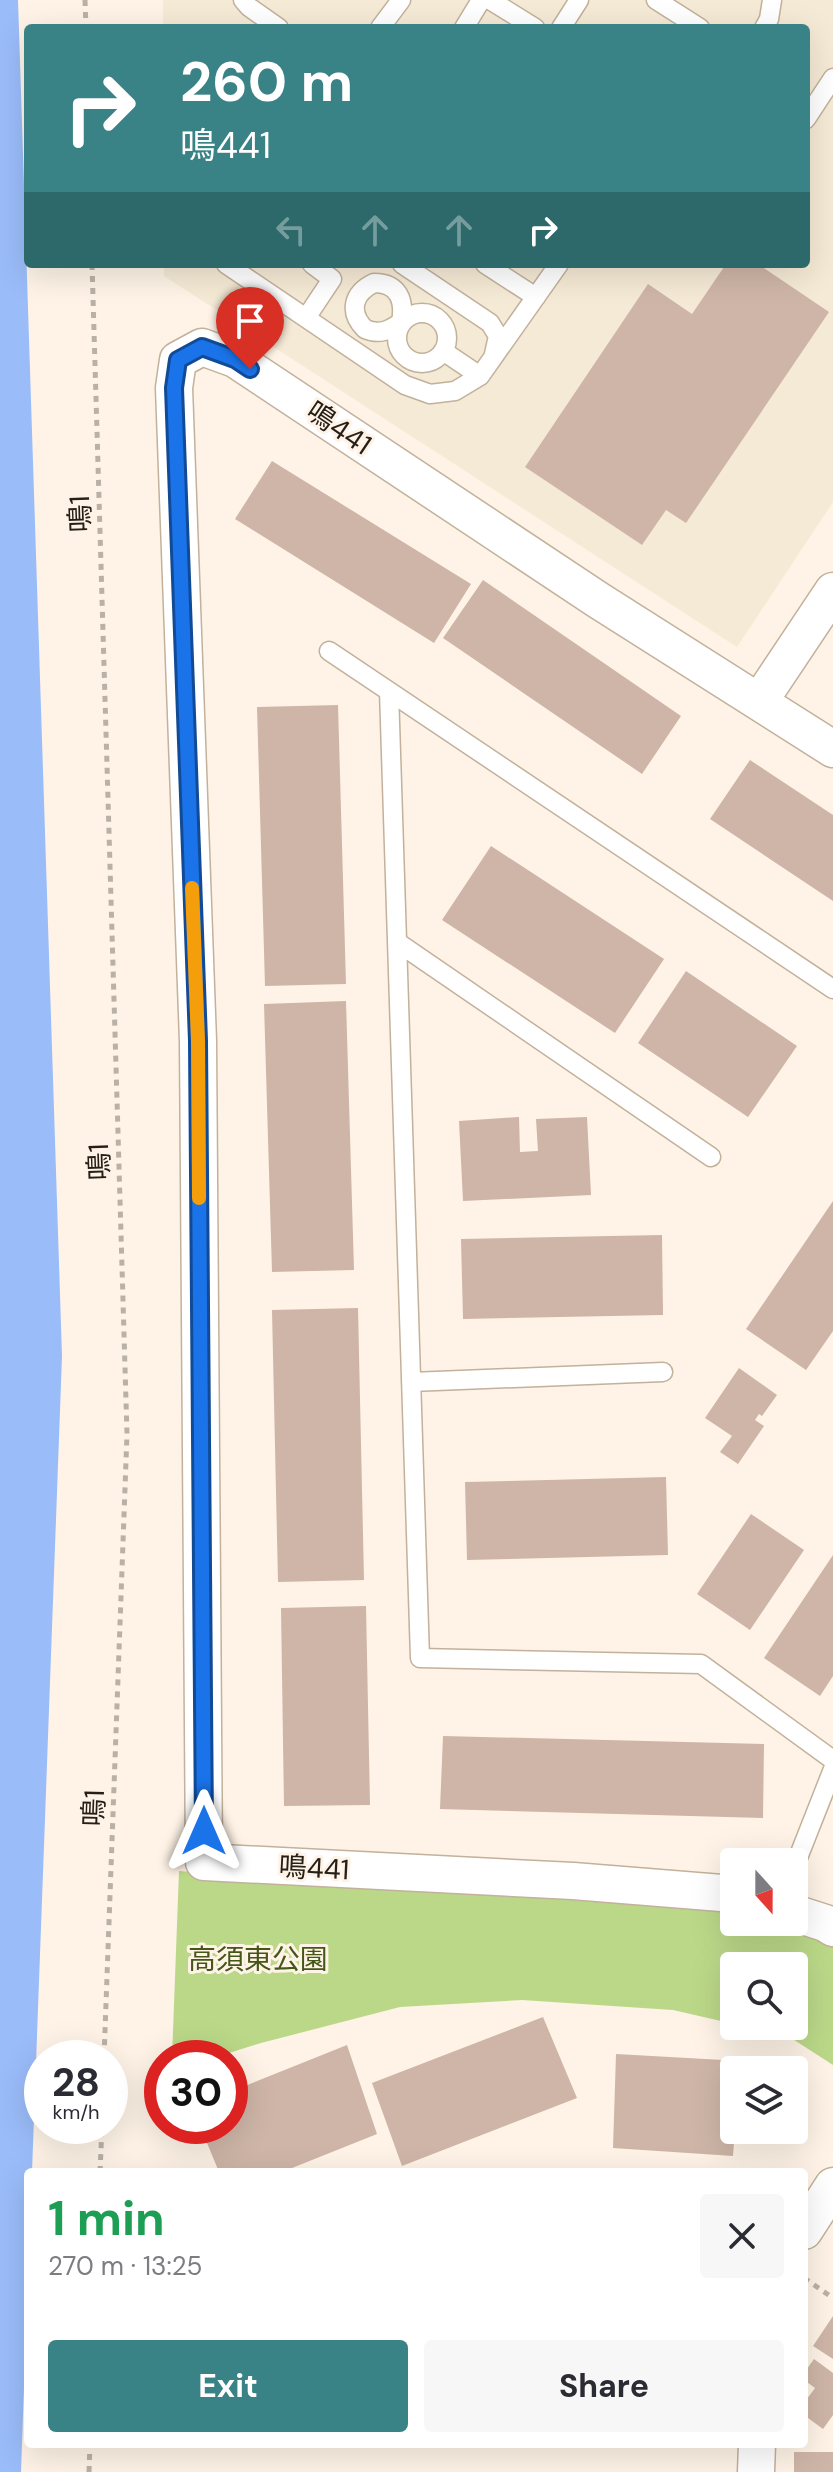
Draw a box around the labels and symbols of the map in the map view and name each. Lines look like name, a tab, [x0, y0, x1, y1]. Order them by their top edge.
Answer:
pin	[216, 287, 284, 369]
street label: 鳴441	[299, 393, 379, 463]
street label: 鳴1	[61, 495, 99, 533]
street label: 鳴1	[80, 1143, 118, 1181]
street label: 鳴1	[75, 1789, 113, 1827]
position arrow	[162, 1789, 246, 1873]
street label: 鳴441	[278, 1848, 350, 1888]
north arrow	[720, 1848, 808, 1936]
park label: 高須東公園	[188, 1941, 328, 1978]
speed limit sign: 30	[144, 2040, 248, 2144]

